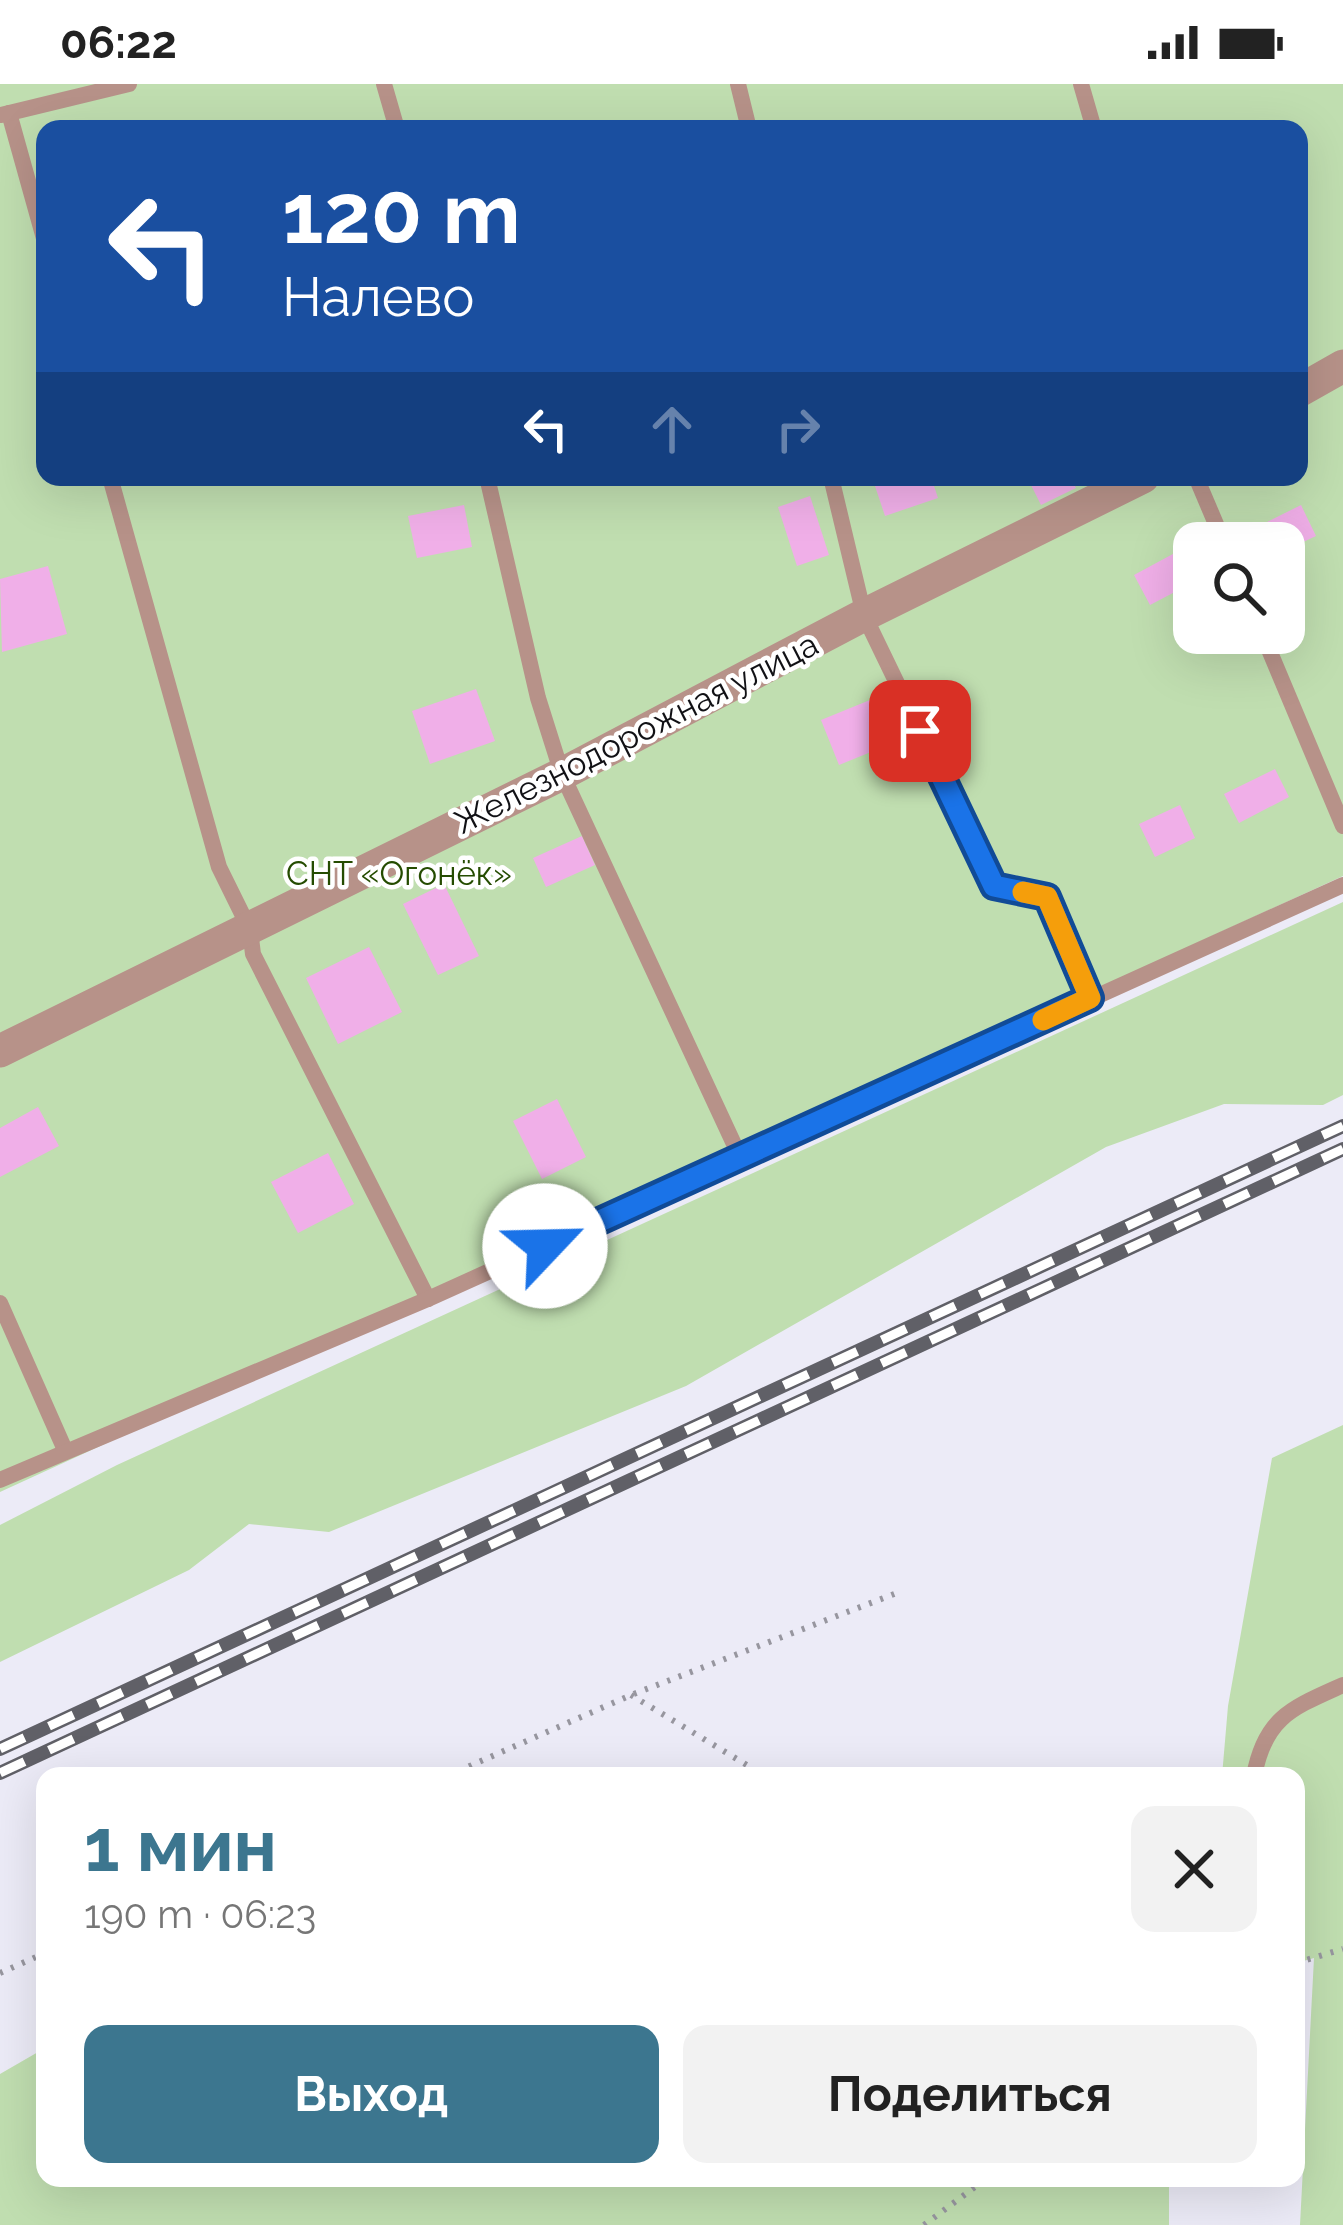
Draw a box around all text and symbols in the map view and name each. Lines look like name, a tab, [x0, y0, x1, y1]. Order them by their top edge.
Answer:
text: 06:22	[60, 16, 177, 69]
text: 120 m	[282, 164, 521, 263]
icon: left	[84, 168, 240, 324]
text: Налево	[282, 265, 474, 329]
icon: left	[513, 396, 579, 462]
icon: ahead	[639, 396, 705, 462]
icon: right	[765, 396, 831, 462]
map controls	[1173, 522, 1305, 654]
button: search	[1173, 522, 1305, 654]
street label: Железнодорожная улица	[448, 624, 824, 842]
pin	[869, 680, 971, 782]
icon: arrive	[887, 698, 953, 764]
park label: СНТ «Огонёк»	[286, 854, 512, 893]
position arrow	[482, 1183, 608, 1309]
text: 1 мин	[84, 1803, 277, 1888]
button: close	[1131, 1806, 1257, 1932]
text: 190 m · 06:23	[84, 1891, 316, 1937]
button: Выход	[84, 2025, 659, 2163]
button: Поделиться	[683, 2025, 1257, 2163]

